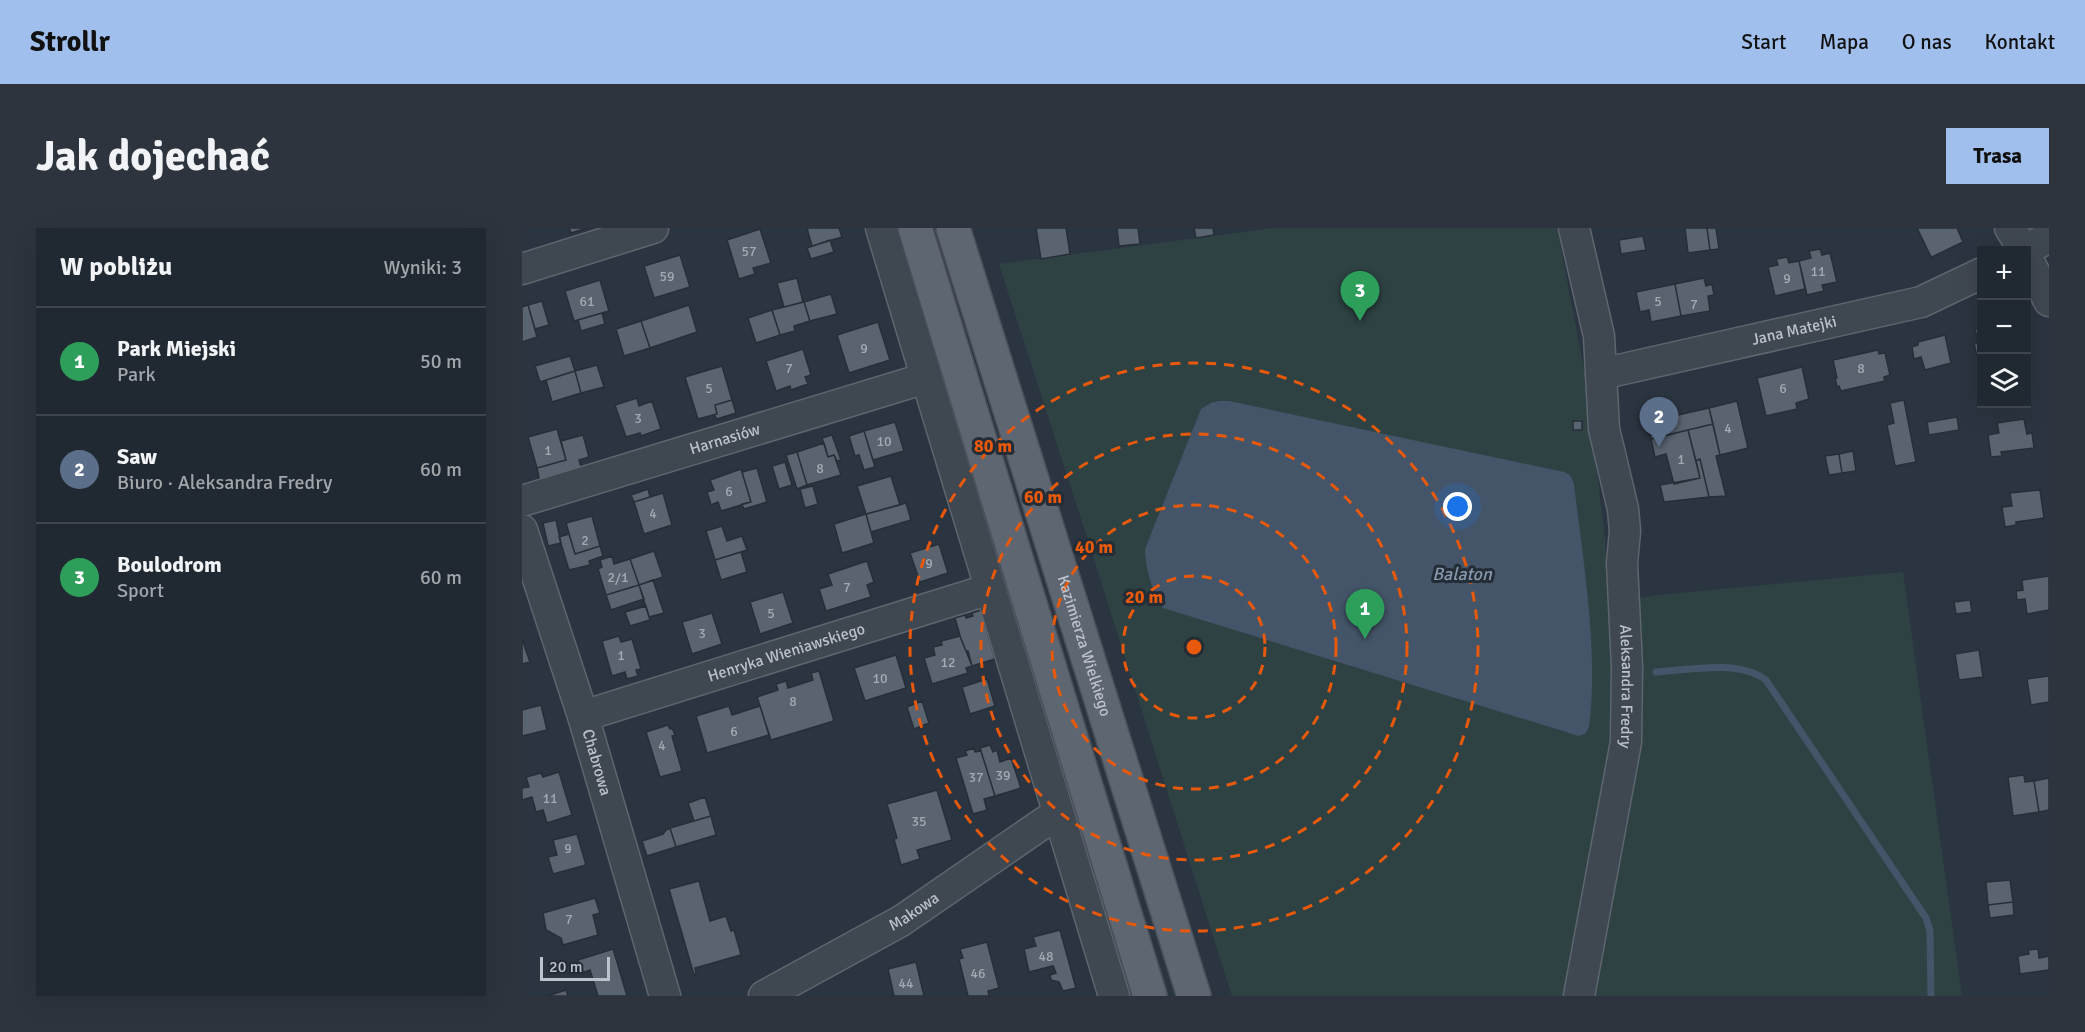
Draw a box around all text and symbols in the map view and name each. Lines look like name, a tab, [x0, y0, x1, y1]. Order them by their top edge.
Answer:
text: Strollr	[30, 25, 110, 59]
text: Start	[1741, 29, 1786, 55]
text: Mapa	[1819, 29, 1869, 55]
text: O nas	[1902, 29, 1952, 55]
text: Kontakt	[1985, 29, 2055, 55]
button: Trasa	[1946, 128, 2049, 184]
text: Jak dojechać	[36, 131, 270, 182]
house number: 57	[741, 243, 757, 260]
map controls	[1977, 246, 2031, 408]
button: +	[1977, 246, 2031, 300]
text: W pobliżu	[60, 251, 172, 283]
text: Wyniki: 3	[383, 255, 462, 280]
house number: 11	[1810, 263, 1826, 280]
house number: 59	[659, 268, 675, 285]
house number: 9	[1783, 270, 1791, 287]
pin: 3	[1340, 272, 1380, 321]
house number: 61	[579, 293, 595, 310]
house number: 5	[1654, 293, 1662, 310]
house number: 7	[1690, 296, 1698, 313]
button: −	[1977, 300, 2031, 354]
street label: Jana Matejki	[1750, 311, 1839, 350]
text: Park Miejski	[117, 335, 236, 362]
house number: 9	[860, 340, 868, 357]
text: 1	[74, 349, 85, 374]
text: 50 m	[420, 349, 462, 374]
button: layers	[1977, 354, 2031, 408]
house number: 7	[785, 360, 793, 377]
house number: 8	[1857, 360, 1865, 377]
text: Park	[117, 362, 155, 387]
house number: 5	[705, 380, 713, 397]
house number: 6	[1779, 380, 1787, 397]
pin: 2	[1640, 398, 1678, 447]
house number: 3	[634, 410, 642, 427]
street label: Harnasiów	[687, 419, 763, 459]
house number: 4	[1724, 420, 1732, 437]
house number: 10	[876, 433, 892, 450]
text: 80 m	[974, 435, 1012, 457]
house number: 1	[544, 442, 552, 459]
text: Saw	[117, 443, 157, 470]
house number: 1	[1677, 451, 1685, 468]
text: 2	[74, 457, 85, 482]
text: 60 m	[420, 457, 462, 482]
house number: 8	[816, 460, 824, 477]
text: Biuro · Aleksandra Fredry	[117, 470, 332, 495]
house number: 6	[725, 483, 733, 500]
text: 60 m	[1024, 486, 1062, 508]
your location	[1443, 492, 1472, 521]
house number: 4	[649, 505, 657, 522]
house number: 2	[581, 532, 589, 549]
text: 40 m	[1075, 536, 1113, 558]
text: Boulodrom	[117, 551, 222, 578]
house number: 9	[925, 555, 933, 572]
water label: Balaton	[1432, 563, 1493, 585]
text: 3	[74, 565, 85, 590]
text: 60 m	[420, 565, 462, 590]
house number: 2/1	[607, 569, 629, 586]
street label: Kazimierza Wielkiego	[1053, 573, 1116, 719]
text: Sport	[117, 578, 164, 603]
house number: 7	[843, 579, 851, 596]
text: 20 m	[1125, 586, 1163, 608]
pin: 1	[1346, 590, 1384, 639]
house number: 5	[767, 605, 775, 622]
street label: Henryka Wieniawskiego	[705, 619, 867, 686]
street label: Aleksandra Fredry	[1615, 624, 1637, 751]
house number: 3	[698, 625, 706, 642]
centre of rings	[1184, 637, 1204, 657]
house number: 1	[617, 647, 625, 664]
house number: 12	[940, 654, 956, 671]
house number: 10	[872, 670, 888, 687]
house number: 8	[789, 693, 797, 710]
house number: 6	[730, 723, 738, 740]
street label: Chabrowa	[577, 727, 616, 798]
house number: 4	[658, 737, 666, 754]
house number: 39	[995, 767, 1011, 784]
house number: 37	[968, 769, 984, 786]
house number: 11	[542, 790, 558, 807]
house number: 35	[911, 813, 927, 830]
house number: 9	[564, 840, 572, 857]
street label: Makowa	[885, 888, 943, 936]
house number: 7	[565, 911, 573, 928]
house number: 48	[1038, 948, 1054, 965]
scale bar	[540, 954, 610, 982]
text: 20 m	[549, 957, 583, 977]
house number: 46	[970, 965, 986, 982]
house number: 44	[898, 975, 914, 992]

